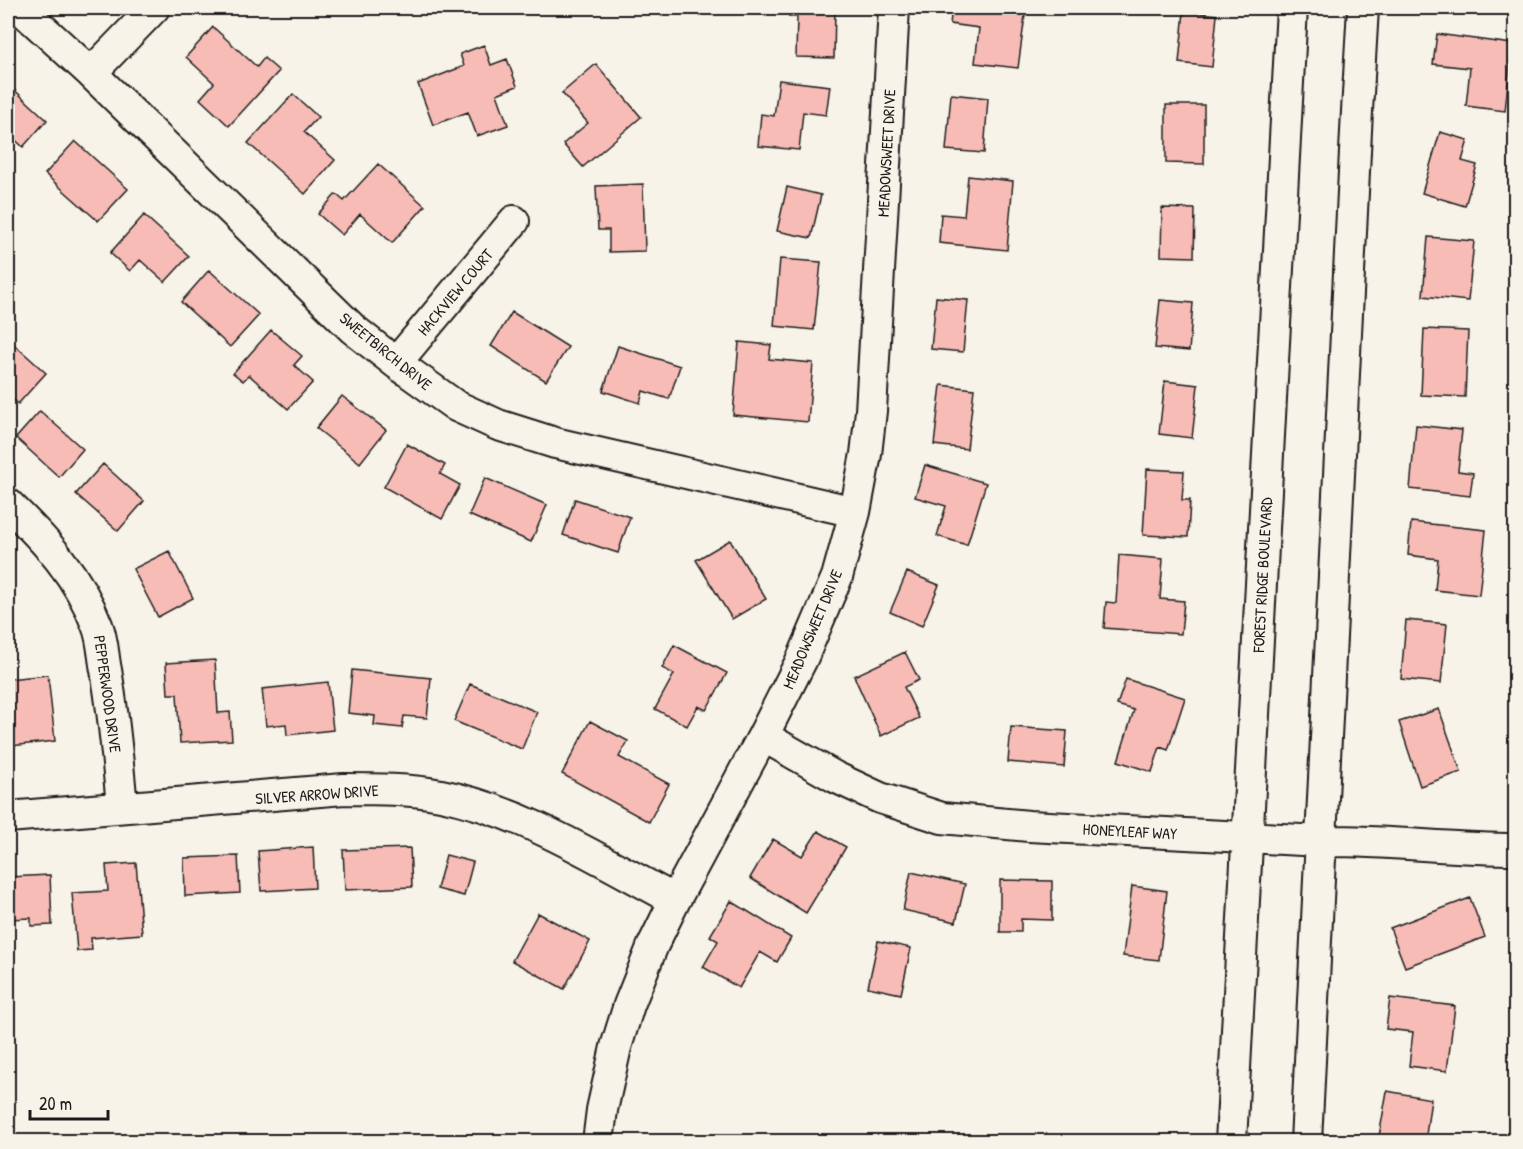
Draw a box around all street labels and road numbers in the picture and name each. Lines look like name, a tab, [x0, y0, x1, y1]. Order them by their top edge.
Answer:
street label: MEADOWSWEET DRIVE	[872, 89, 900, 217]
street label: HACKVIEW COURT	[412, 244, 498, 340]
street label: SWEETBIRCH DRIVE	[335, 307, 437, 395]
street label: FOREST RIDGE BOULEVARD	[1247, 496, 1277, 654]
street label: MEADOWSWEET DRIVE	[777, 566, 847, 692]
street label: PEPPERWOOD DRIVE	[89, 634, 127, 754]
street label: SILVER ARROW DRIVE	[255, 779, 379, 809]
street label: HONEYLEAF WAY	[1082, 818, 1178, 844]

